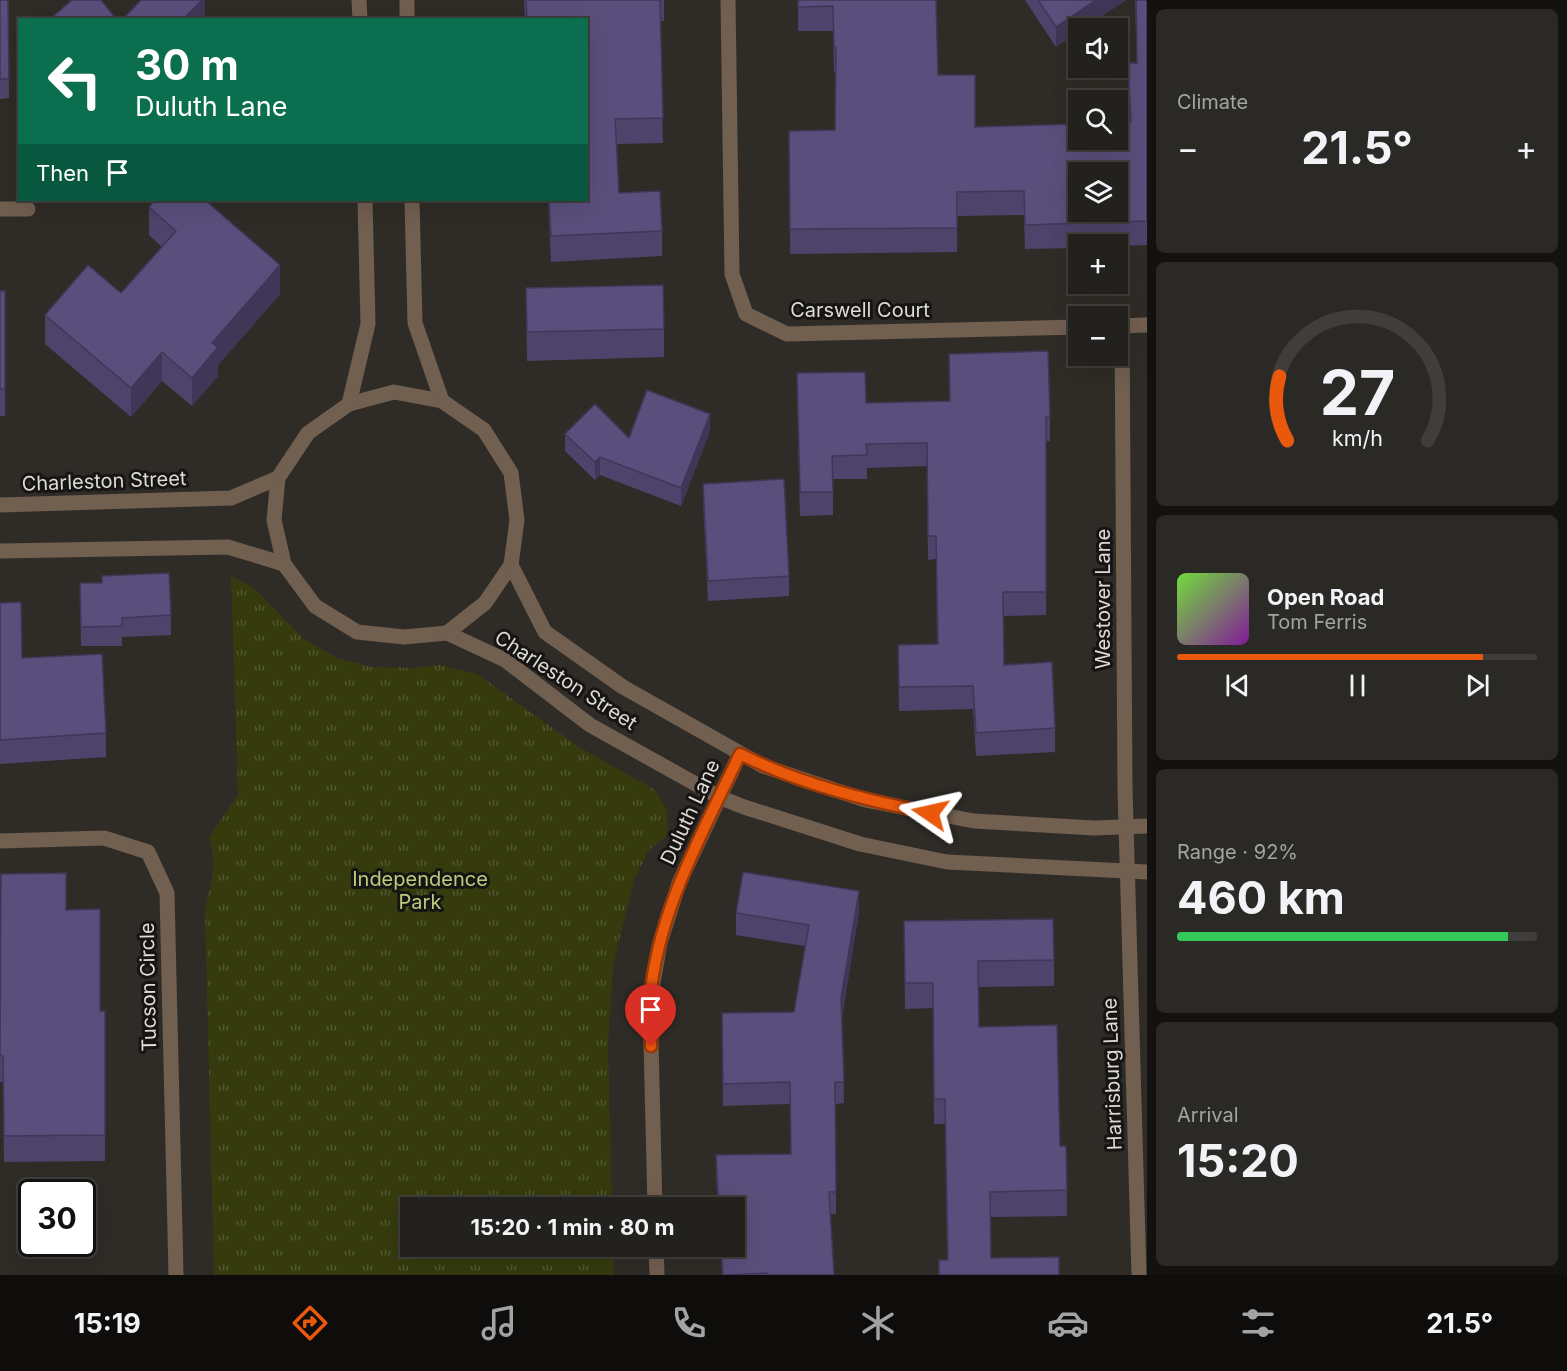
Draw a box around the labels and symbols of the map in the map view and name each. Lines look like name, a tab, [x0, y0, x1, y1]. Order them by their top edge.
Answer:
street label: Carswell Court	[790, 298, 930, 322]
street label: Charleston Street	[21, 466, 187, 496]
street label: Westover Lane	[1091, 529, 1115, 669]
street label: Charleston Street	[490, 625, 642, 735]
street label: Duluth Lane	[655, 756, 725, 868]
position arrow	[898, 781, 962, 845]
park label: Independence Park	[352, 867, 488, 914]
street label: Tucson Circle	[135, 922, 161, 1052]
pin	[625, 984, 676, 1046]
street label: Harrisburg Lane	[1097, 997, 1127, 1151]
speed limit sign: 30	[18, 1179, 96, 1257]

